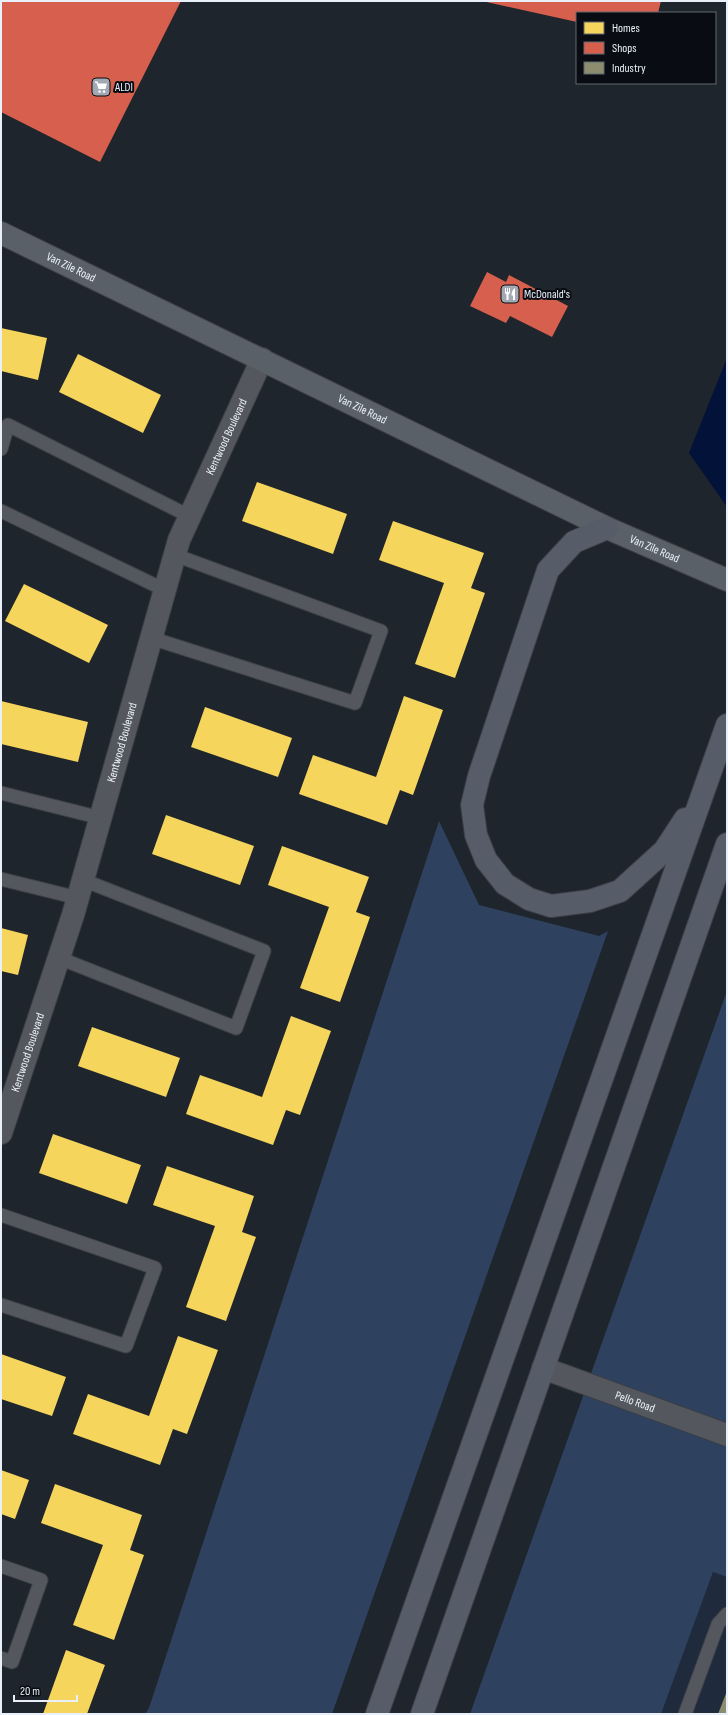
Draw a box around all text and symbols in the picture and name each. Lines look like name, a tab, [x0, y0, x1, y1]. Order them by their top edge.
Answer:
legend	[576, 12, 716, 84]
text: Homes	[612, 21, 640, 36]
text: Shops	[612, 41, 637, 56]
text: Industry	[612, 61, 646, 76]
supermarket icon: ALDI	[90, 76, 112, 98]
place label: ALDI	[114, 80, 133, 95]
street label: Van Zile Road	[44, 249, 98, 285]
restaurant icon: McDonald's	[499, 283, 521, 305]
place label: McDonald's	[524, 287, 570, 302]
street label: Van Zile Road	[335, 391, 390, 427]
street label: Kentwood Boulevard	[202, 396, 250, 477]
street label: Van Zile Road	[627, 531, 682, 566]
street label: Kentwood Boulevard	[103, 701, 140, 784]
street label: Kentwood Boulevard	[8, 1011, 48, 1094]
street label: Pello Road	[613, 1387, 657, 1416]
scale bar	[14, 1677, 77, 1703]
text: 20 m	[20, 1684, 40, 1699]

